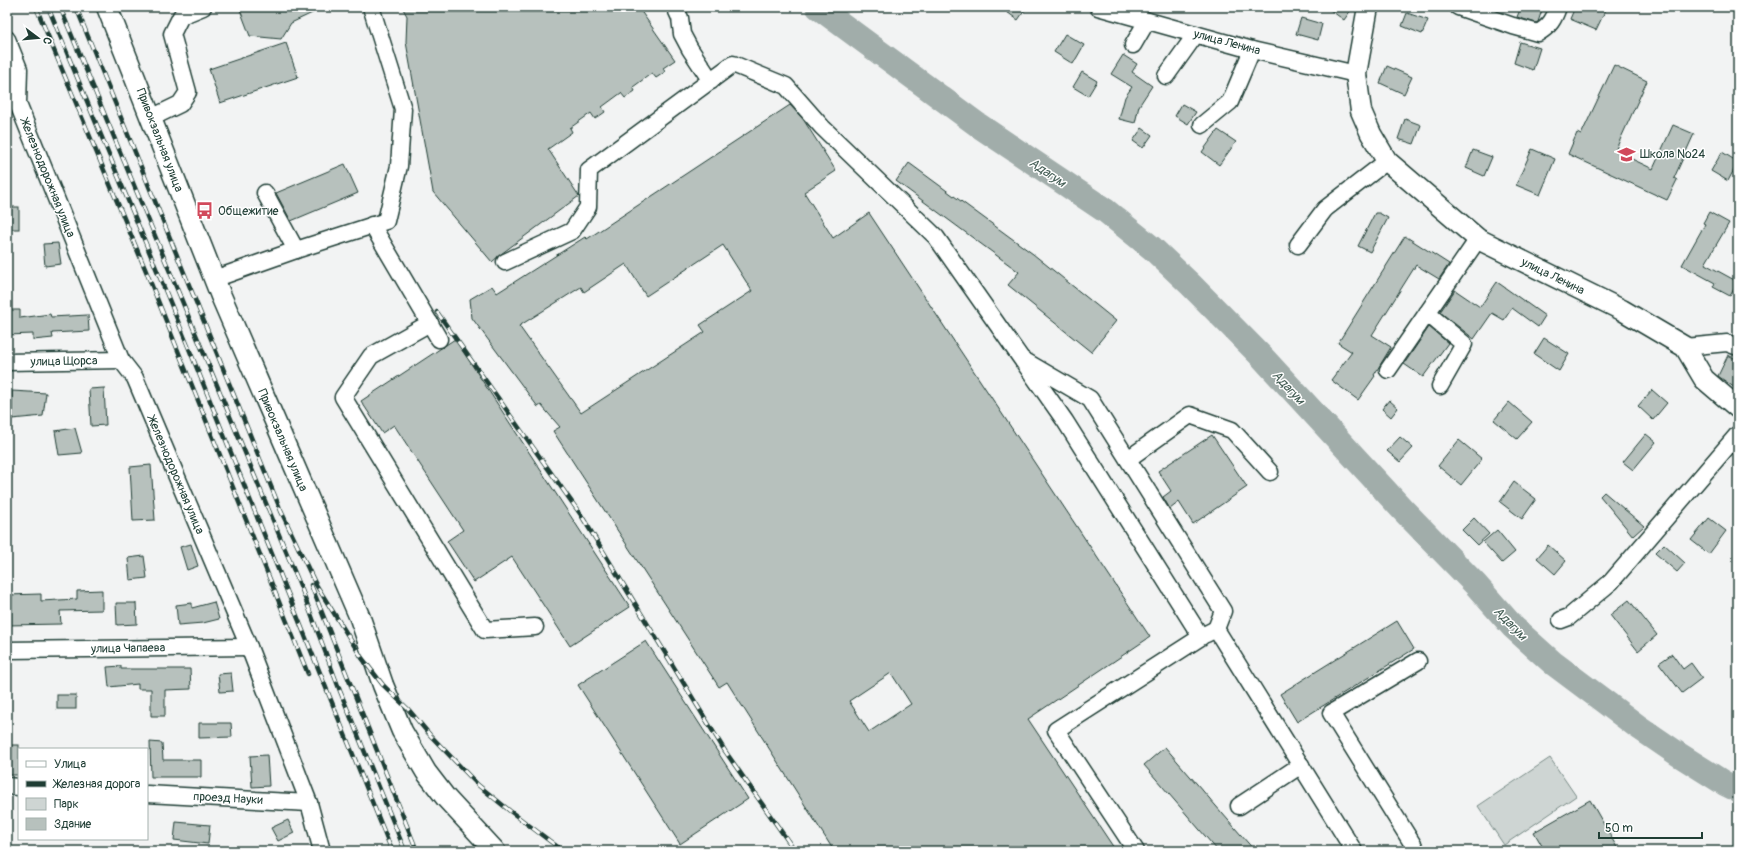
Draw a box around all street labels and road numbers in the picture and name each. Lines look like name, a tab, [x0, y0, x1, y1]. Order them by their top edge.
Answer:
street label: улица Ленина	[1191, 26, 1262, 59]
street label: Привокзальная улица	[133, 86, 186, 194]
street label: Железнодорожная улица	[16, 115, 78, 240]
street label: улица Ленина	[1518, 254, 1587, 298]
street label: улица Щорса	[29, 353, 98, 370]
street label: Привокзальная улица	[254, 387, 311, 494]
street label: Железнодорожная улица	[143, 412, 207, 537]
street label: улица Чапаева	[90, 640, 166, 657]
street label: проезд Науки	[193, 789, 264, 808]

